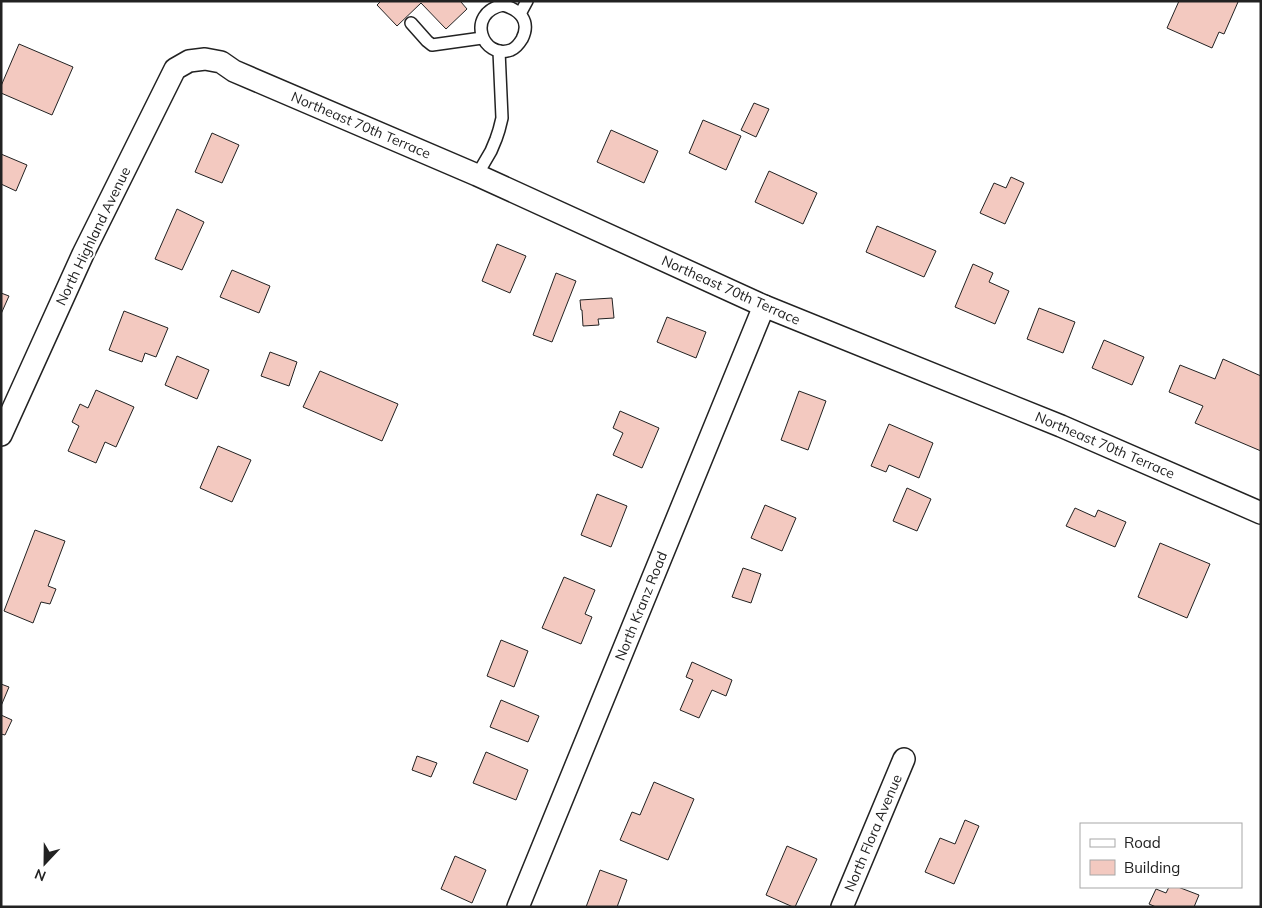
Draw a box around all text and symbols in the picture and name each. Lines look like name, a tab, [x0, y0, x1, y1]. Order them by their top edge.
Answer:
street label: Northeast 70th Terrace	[288, 87, 434, 163]
street label: North Highland Avenue	[52, 164, 134, 308]
street label: Northeast 70th Terrace	[659, 251, 803, 329]
street label: Northeast 70th Terrace	[1032, 407, 1178, 483]
street label: North Kranz Road	[611, 549, 671, 663]
street label: North Flora Avenue	[840, 772, 906, 894]
legend	[1080, 823, 1242, 888]
text: Road	[1124, 833, 1161, 852]
north arrow	[20, 838, 70, 888]
text: Building	[1124, 858, 1180, 877]
text: N	[32, 865, 48, 885]

